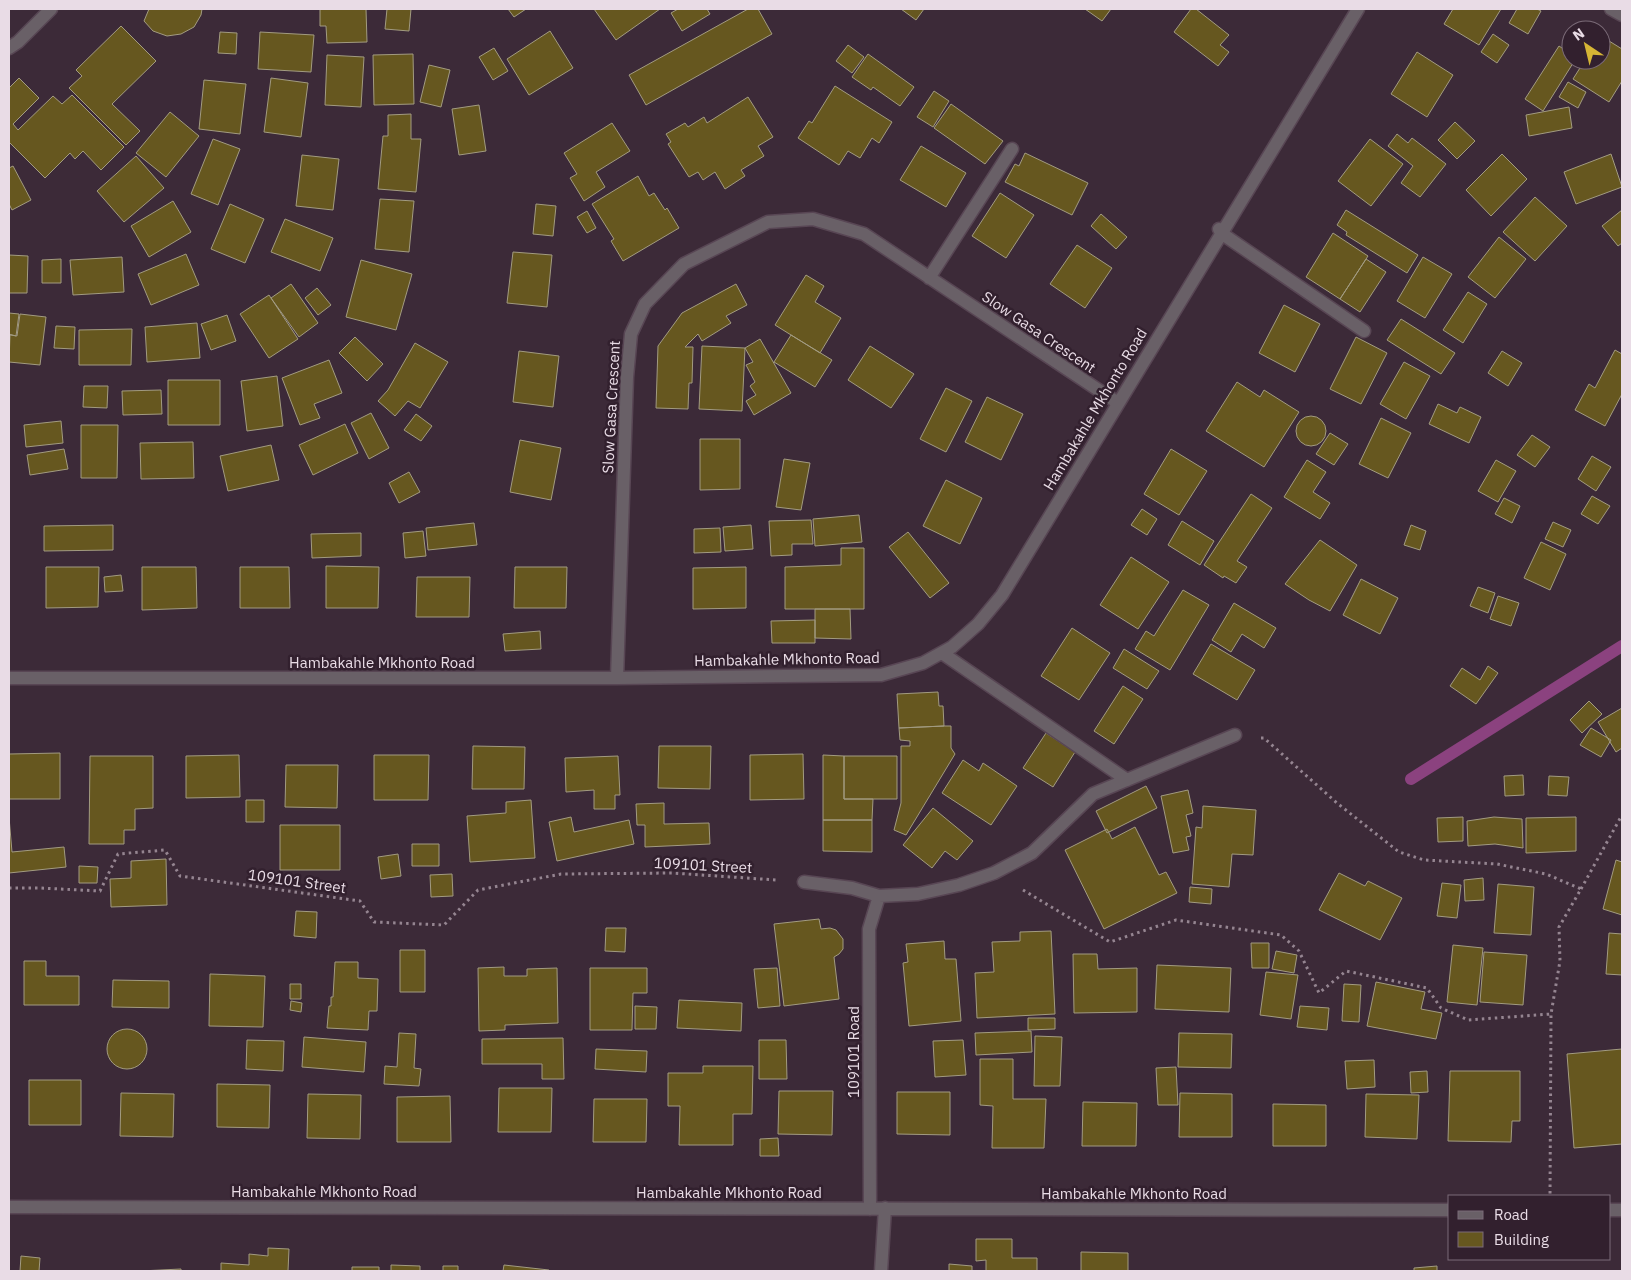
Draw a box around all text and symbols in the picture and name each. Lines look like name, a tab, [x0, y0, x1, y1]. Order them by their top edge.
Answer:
north arrow	[1561, 20, 1611, 70]
text: N	[1569, 24, 1588, 45]
street label: Slow Gasa Crescent	[978, 287, 1100, 377]
street label: Hambakahle Mkhonto Road	[1039, 324, 1151, 494]
street label: Slow Gasa Crescent	[598, 340, 624, 474]
street label: Hambakahle Mkhonto Road	[694, 648, 880, 670]
street label: Hambakahle Mkhonto Road	[289, 653, 475, 672]
street label: 109101 Street	[653, 853, 753, 877]
street label: 109101 Street	[247, 865, 347, 897]
street label: 109101 Road	[844, 1006, 863, 1098]
street label: Hambakahle Mkhonto Road	[231, 1182, 417, 1201]
street label: Hambakahle Mkhonto Road	[636, 1183, 822, 1202]
street label: Hambakahle Mkhonto Road	[1041, 1184, 1227, 1203]
legend	[1448, 1195, 1611, 1260]
text: Road	[1494, 1205, 1529, 1224]
text: Building	[1494, 1230, 1549, 1249]

